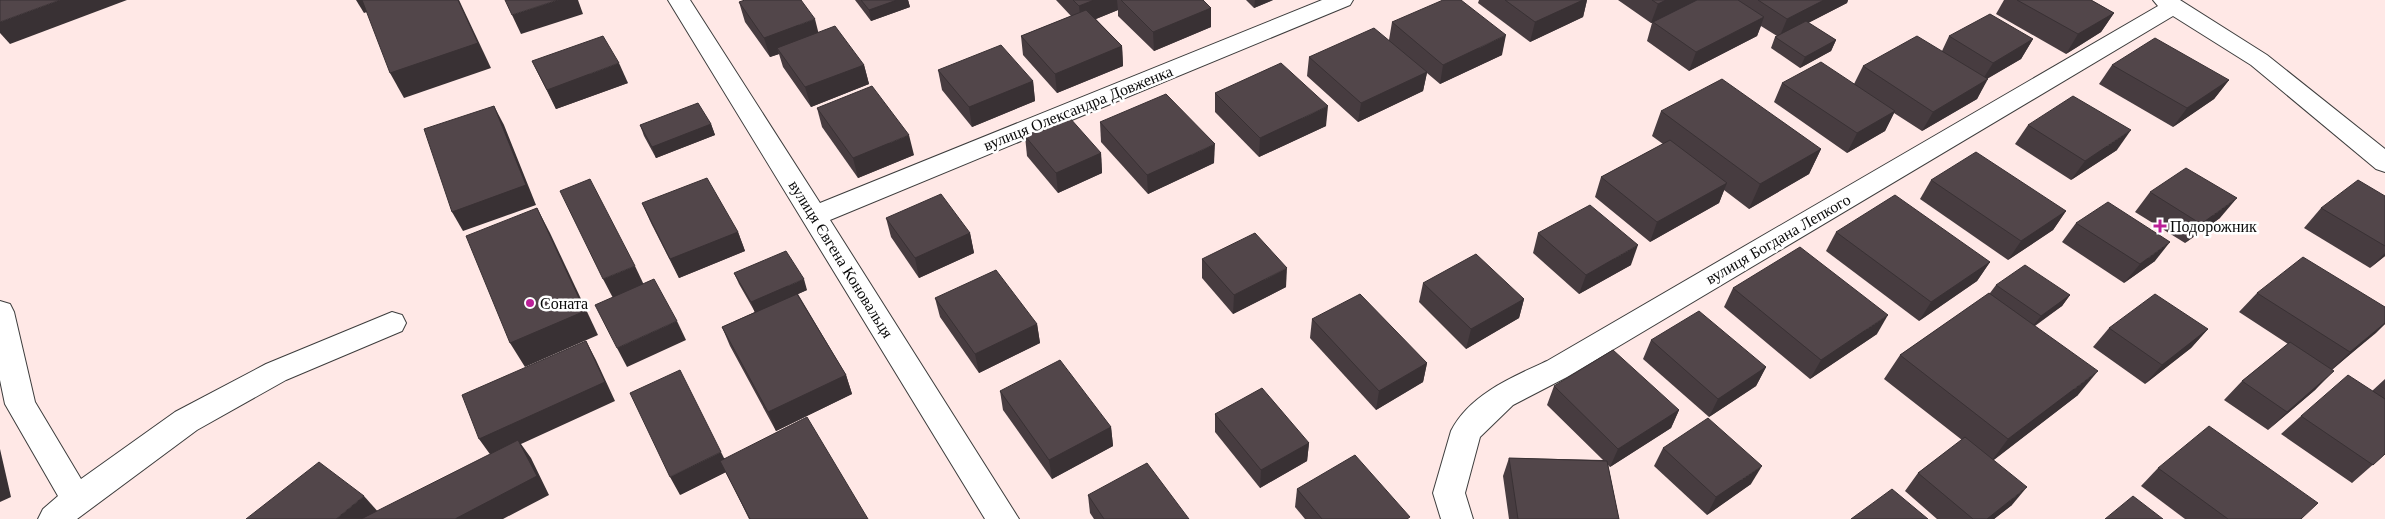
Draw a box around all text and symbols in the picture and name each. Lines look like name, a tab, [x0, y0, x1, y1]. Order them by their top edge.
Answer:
street label: вулиця Олександра Довженка	[981, 62, 1175, 155]
street label: вулиця Євгена Коновальця	[785, 177, 897, 342]
street label: вулиця Богдана Лепкого	[1703, 191, 1854, 288]
place label: Подорожник	[2170, 218, 2257, 236]
marker: Подорожник	[2154, 220, 2166, 232]
place label: Соната	[540, 295, 588, 312]
marker: Соната	[524, 297, 536, 309]

